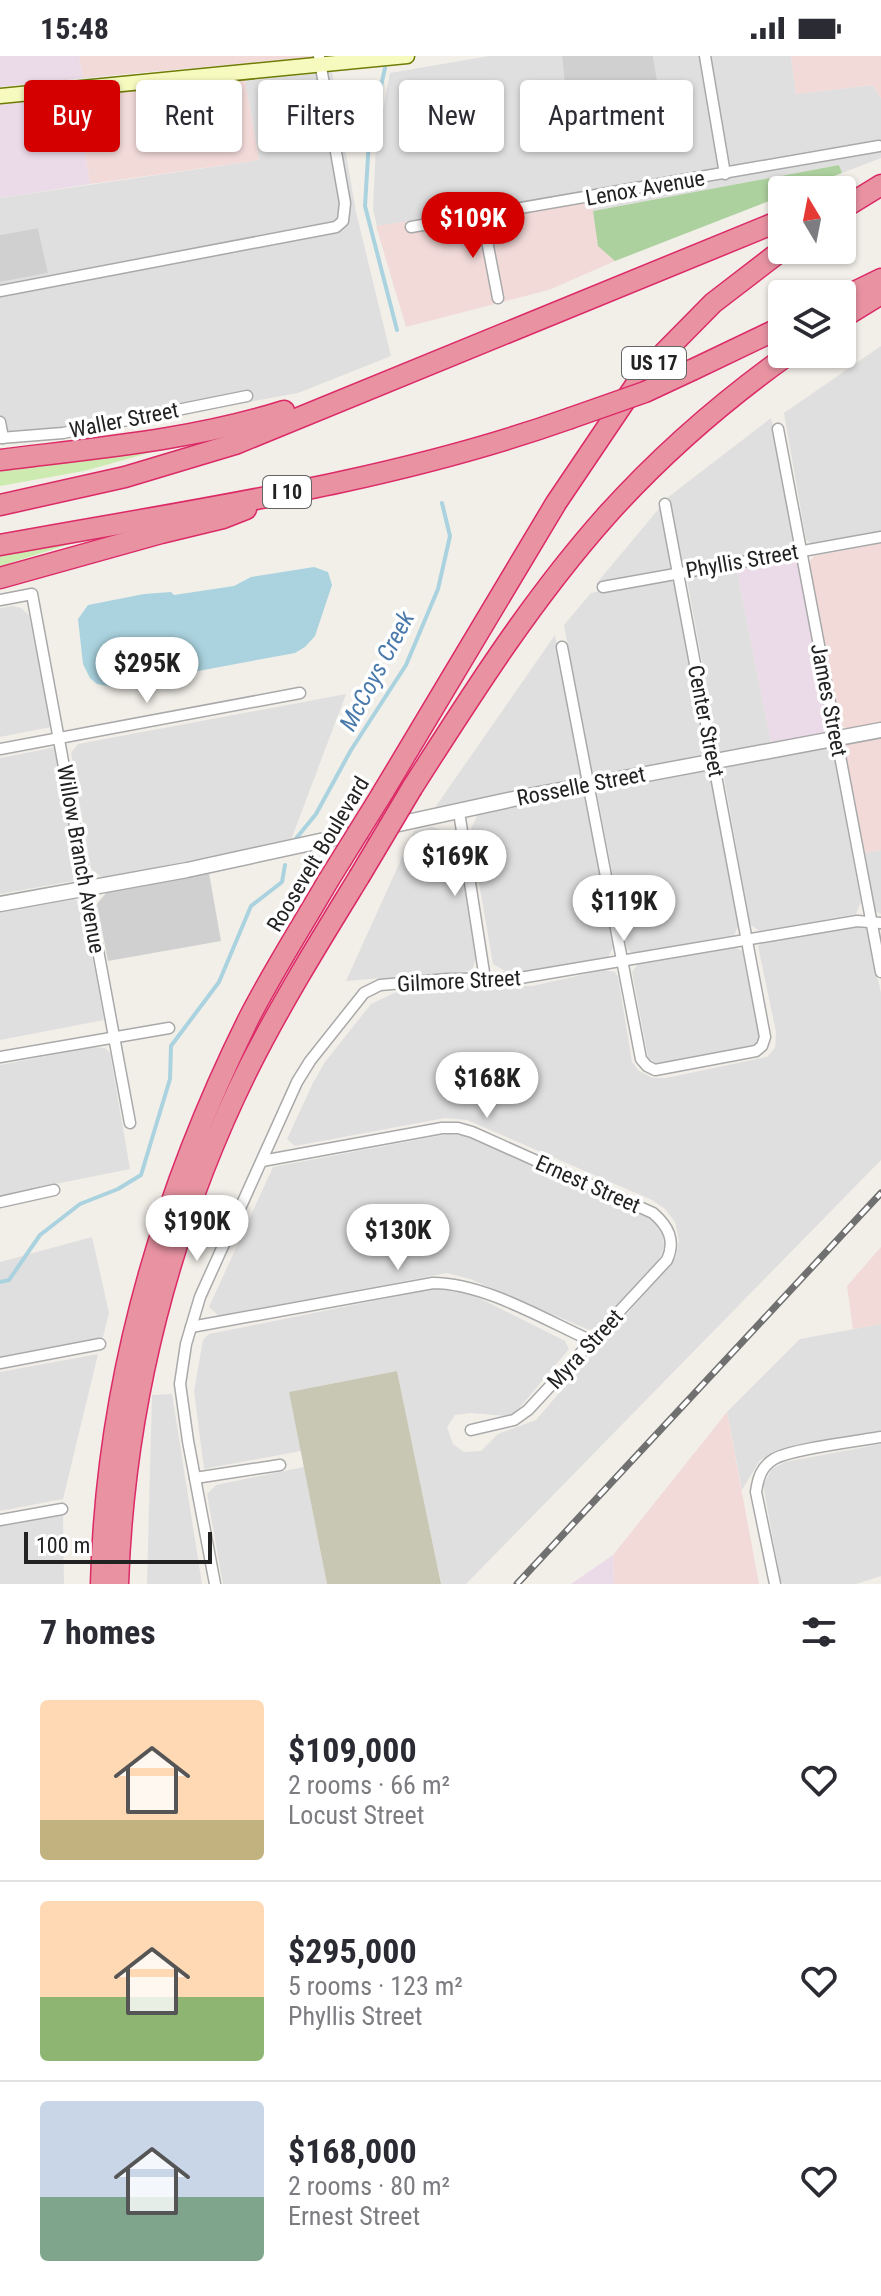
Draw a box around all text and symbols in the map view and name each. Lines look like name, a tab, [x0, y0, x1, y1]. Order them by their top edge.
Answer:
text: 15:48	[40, 11, 109, 46]
chip: Buy	[24, 80, 120, 152]
chip: Rent	[136, 80, 242, 152]
chip: Filters	[258, 80, 383, 152]
chip: New	[399, 80, 504, 152]
chip: Apartment	[520, 80, 693, 152]
street label: Lenox Avenue	[584, 165, 706, 211]
north arrow	[768, 176, 856, 264]
map controls	[768, 176, 856, 368]
pin: $109K	[417, 192, 529, 260]
text: $109K	[440, 203, 506, 233]
button: layers	[768, 280, 856, 368]
road number: US 17	[622, 347, 686, 379]
street label: Waller Street	[67, 397, 181, 443]
road number: I 10	[263, 476, 311, 508]
street label: Phyllis Street	[684, 539, 800, 583]
water label: McCoys Creek	[334, 606, 420, 735]
pin: $295K	[91, 637, 203, 705]
street label: James Street	[806, 641, 852, 759]
text: $295K	[114, 648, 180, 678]
street label: Center Street	[683, 663, 729, 779]
street label: Rosselle Street	[515, 761, 647, 811]
street label: Willow Branch Avenue	[52, 763, 110, 955]
street label: Roosevelt Boulevard	[262, 772, 374, 936]
pin: $169K	[399, 830, 511, 898]
text: $169K	[422, 841, 488, 871]
pin: $119K	[568, 875, 680, 943]
text: $119K	[591, 886, 657, 916]
street label: Gilmore Street	[396, 965, 522, 997]
pin: $168K	[431, 1052, 543, 1120]
text: $168K	[454, 1063, 520, 1093]
street label: Ernest Street	[532, 1150, 644, 1218]
pin: $190K	[141, 1195, 253, 1263]
pin: $130K	[342, 1204, 454, 1272]
text: $190K	[164, 1206, 230, 1236]
text: $130K	[365, 1215, 431, 1245]
street label: Myra Street	[542, 1304, 628, 1394]
scale bar	[24, 1528, 212, 1564]
text: 100 m	[36, 1533, 90, 1558]
icon: filters	[797, 1610, 841, 1654]
text: 7 homes	[40, 1612, 156, 1652]
text: $109,000	[288, 1730, 417, 1770]
icon: home	[104, 1732, 200, 1828]
icon: heart	[797, 1758, 841, 1802]
text: 2 rooms · 66 m²	[288, 1770, 450, 1800]
text: Locust Street	[288, 1800, 424, 1830]
text: $295,000	[288, 1931, 417, 1971]
icon: home	[104, 1933, 200, 2029]
icon: heart	[797, 1959, 841, 2003]
text: 5 rooms · 123 m²	[288, 1971, 463, 2001]
text: Phyllis Street	[288, 2001, 422, 2031]
text: $168,000	[288, 2131, 417, 2171]
icon: home	[104, 2133, 200, 2229]
icon: heart	[797, 2159, 841, 2203]
text: 2 rooms · 80 m²	[288, 2171, 450, 2201]
text: Ernest Street	[288, 2201, 420, 2231]

